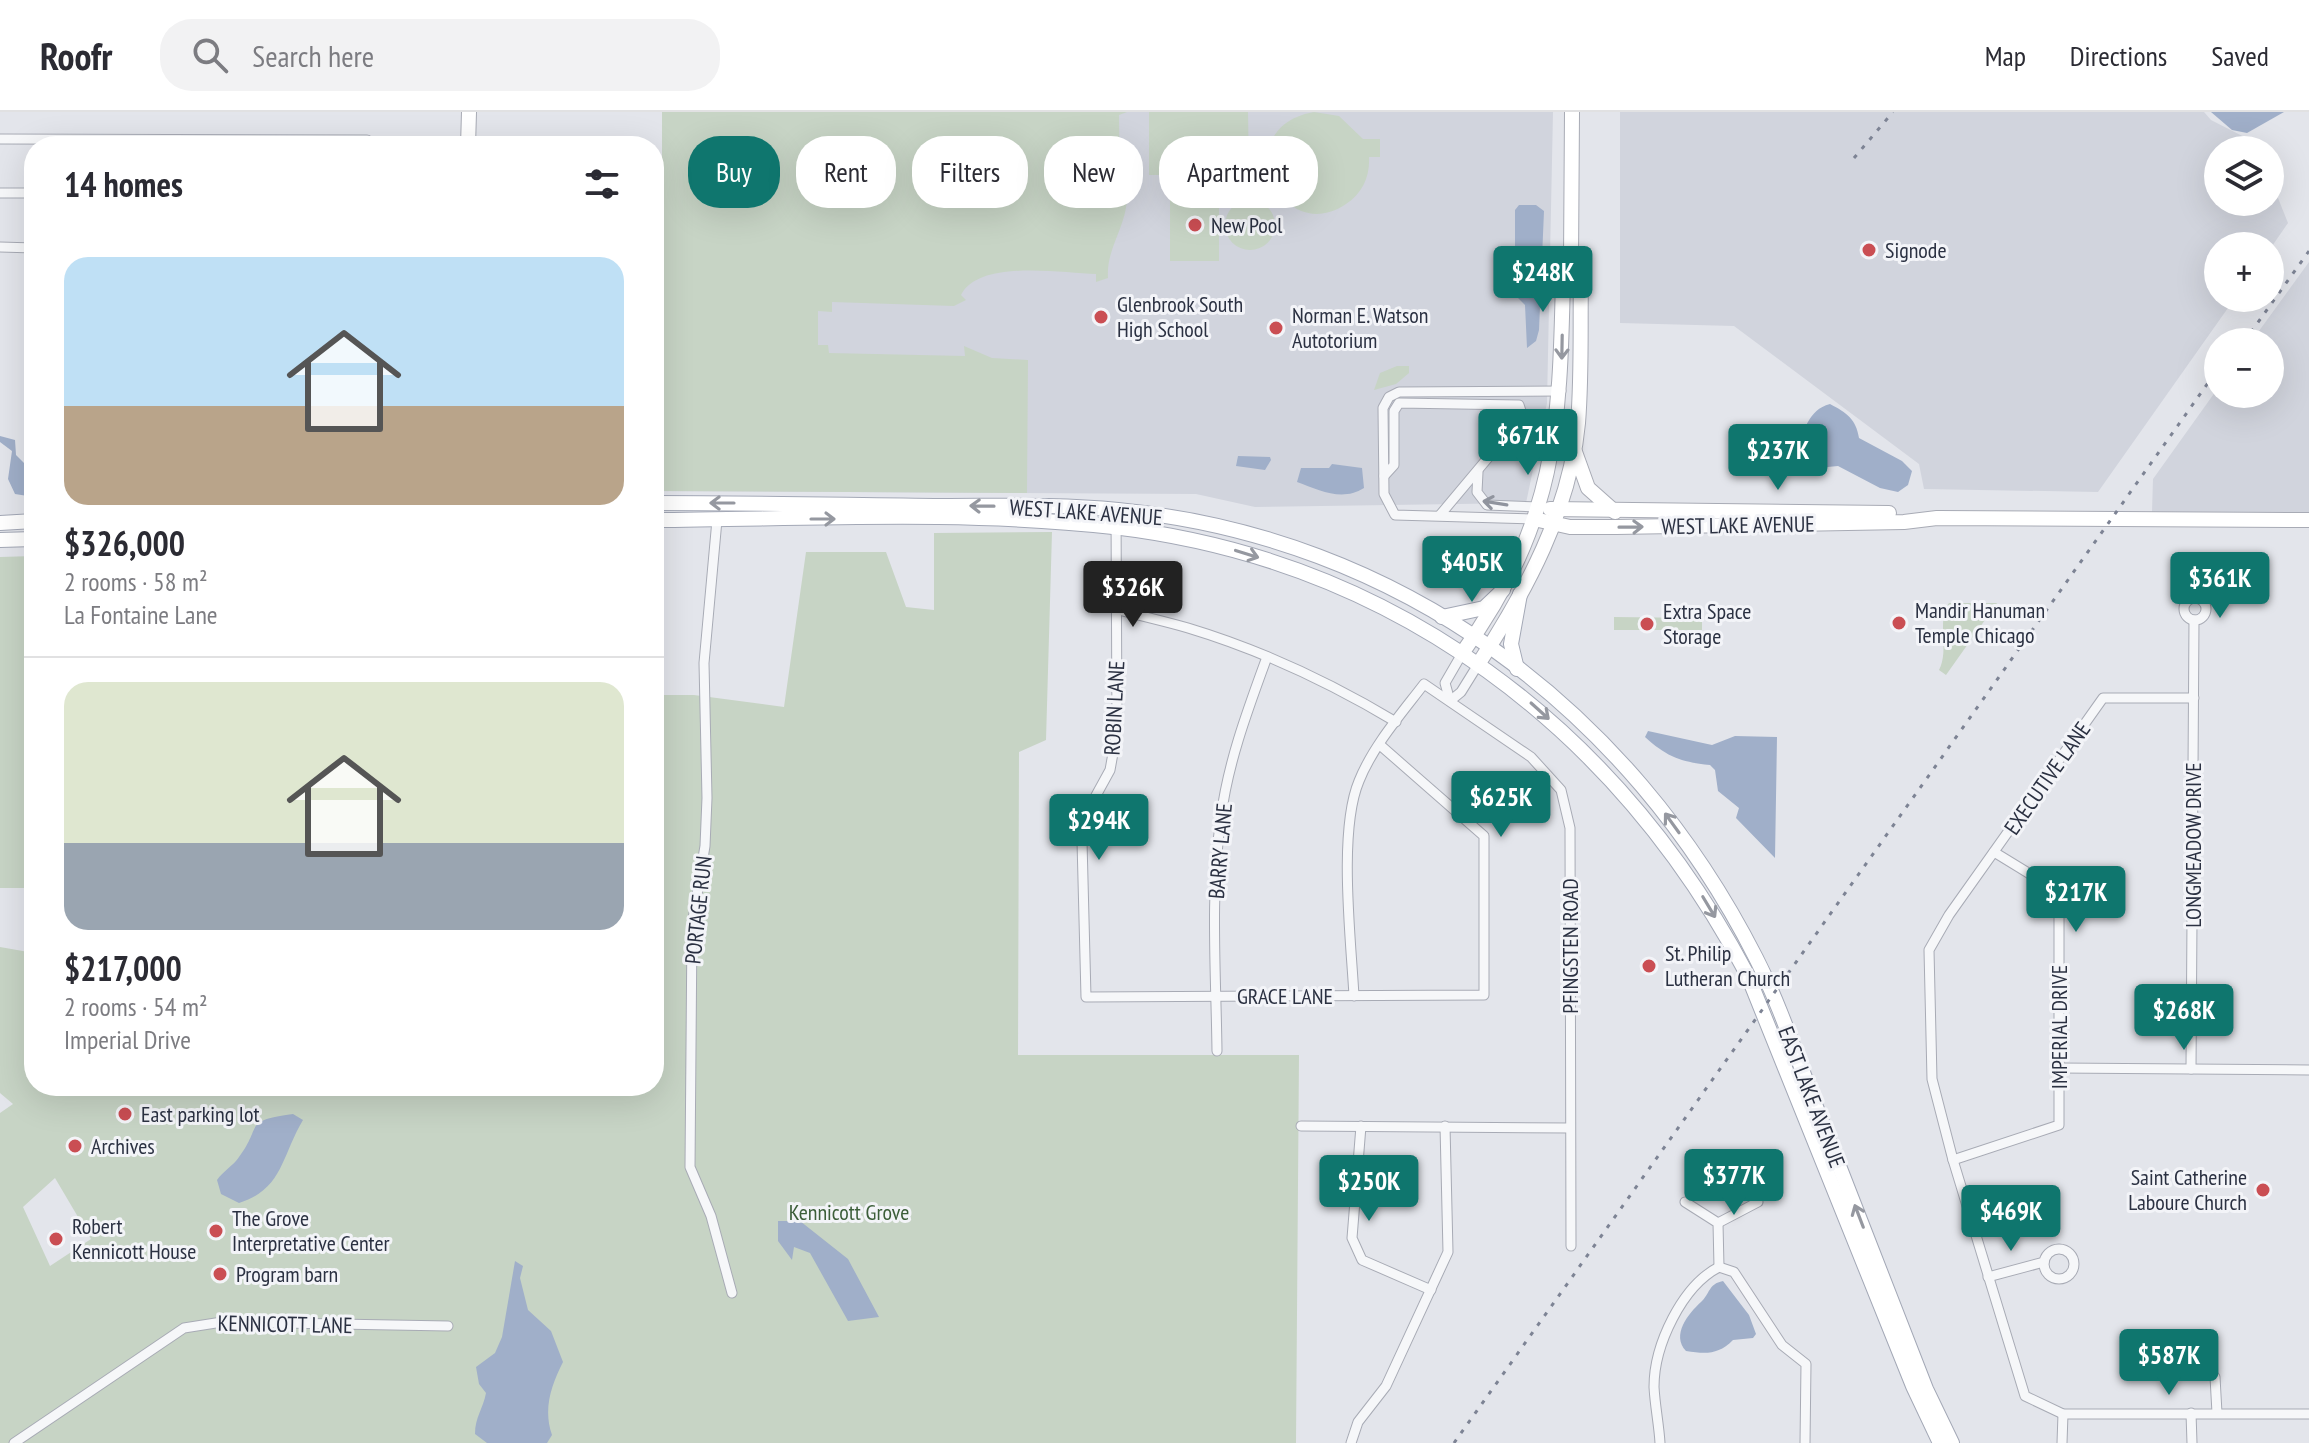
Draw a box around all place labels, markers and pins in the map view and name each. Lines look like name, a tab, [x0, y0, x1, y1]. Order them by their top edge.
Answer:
place label: New Pool	[1211, 211, 1283, 239]
marker: New Pool	[1186, 216, 1204, 234]
place label: Signode	[1885, 236, 1946, 264]
marker: Signode	[1860, 241, 1878, 259]
pin: $248K	[1487, 246, 1599, 314]
place label: Glenbrook South High School	[1117, 290, 1243, 343]
place label: Norman E. Watson Autotorium	[1292, 301, 1429, 354]
marker: Glenbrook South High School	[1092, 308, 1110, 326]
marker: Norman E. Watson Autotorium	[1267, 319, 1285, 337]
pin: $671K	[1472, 409, 1584, 477]
pin: $237K	[1722, 424, 1834, 492]
pin: $405K	[1416, 536, 1528, 604]
pin: $361K	[2164, 552, 2276, 620]
pin: $326K	[1077, 561, 1189, 629]
place label: Mandir Hanuman Temple Chicago	[1915, 596, 2045, 649]
place label: Extra Space Storage	[1663, 597, 1751, 650]
marker: Mandir Hanuman Temple Chicago	[1890, 614, 1908, 632]
marker: Extra Space Storage	[1638, 615, 1656, 633]
pin: $625K	[1445, 771, 1557, 839]
pin: $294K	[1043, 794, 1155, 862]
pin: $217K	[2020, 866, 2132, 934]
place label: St. Philip Lutheran Church	[1665, 939, 1790, 992]
marker: St. Philip Lutheran Church	[1640, 957, 1658, 975]
pin: $268K	[2128, 984, 2240, 1052]
place label: East parking lot	[141, 1100, 260, 1128]
marker: East parking lot	[116, 1105, 134, 1123]
place label: Archives	[91, 1132, 155, 1160]
marker: Archives	[66, 1137, 84, 1155]
pin: $377K	[1678, 1149, 1790, 1217]
pin: $250K	[1313, 1155, 1425, 1223]
place label: Saint Catherine Laboure Church	[2128, 1163, 2247, 1216]
marker: Saint Catherine Laboure Church	[2254, 1181, 2272, 1199]
pin: $469K	[1955, 1185, 2067, 1253]
place label: The Grove Interpretative Center	[232, 1204, 390, 1257]
place label: Robert Kennicott House	[72, 1212, 196, 1265]
marker: The Grove Interpretative Center	[207, 1222, 225, 1240]
marker: Robert Kennicott House	[47, 1230, 65, 1248]
place label: Program barn	[236, 1260, 338, 1288]
marker: Program barn	[211, 1265, 229, 1283]
pin: $587K	[2113, 1329, 2225, 1397]

